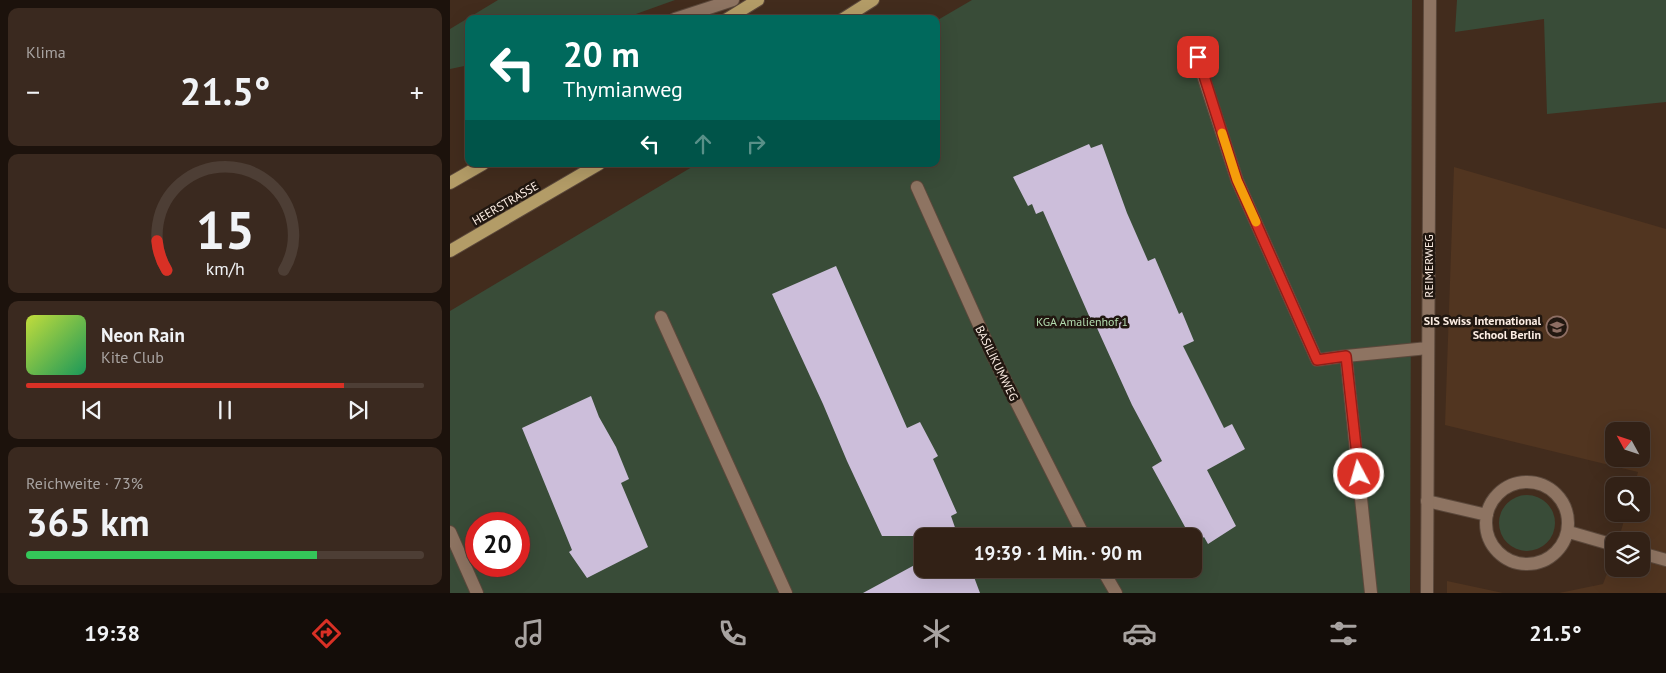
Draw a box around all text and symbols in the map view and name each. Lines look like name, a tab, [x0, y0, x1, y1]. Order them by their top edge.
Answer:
text: 20 m	[563, 31, 640, 77]
icon: left	[480, 35, 545, 100]
pin	[1177, 36, 1219, 78]
text: Klima	[26, 42, 66, 62]
icon: arrive	[1184, 43, 1212, 71]
text: 21.5°	[180, 66, 270, 115]
text: −	[26, 73, 40, 110]
text: +	[410, 73, 424, 110]
text: Thymianweg	[563, 75, 683, 103]
icon: left	[636, 130, 664, 158]
icon: ahead	[689, 130, 717, 158]
icon: right	[742, 130, 770, 158]
street label: HEERSTRASSE	[469, 178, 541, 228]
text: 15	[196, 196, 254, 263]
street label: REIMERWEG	[1421, 234, 1436, 298]
text: km/h	[205, 257, 245, 280]
place label: SIS Swiss International School Berlin	[1424, 313, 1541, 342]
park label: KGA Amalienhof 1	[1036, 314, 1128, 329]
school or university icon: SIS Swiss International School Berlin	[1545, 315, 1569, 339]
text: Neon Rain	[101, 323, 185, 347]
street label: BASILIKUMWEG	[972, 323, 1022, 403]
text: Kite Club	[101, 347, 164, 367]
icon: previous	[78, 396, 106, 424]
icon: pause	[211, 396, 239, 424]
icon: next	[344, 396, 372, 424]
north arrow	[1605, 422, 1650, 468]
map controls	[1605, 422, 1650, 577]
position arrow	[1332, 447, 1384, 499]
text: Reichweite · 73%	[26, 473, 143, 493]
button: search	[1605, 477, 1650, 522]
text: 365 km	[26, 497, 150, 546]
speed limit sign: 20	[465, 512, 530, 577]
button: layers	[1605, 532, 1650, 577]
text: 19:39 · 1 Min. · 90 m	[974, 541, 1142, 565]
icon: directions	[309, 616, 344, 651]
icon: music	[512, 616, 547, 651]
icon: phone	[715, 616, 750, 651]
icon: climate	[919, 616, 954, 651]
icon: car	[1122, 616, 1157, 651]
icon: filters	[1326, 616, 1361, 651]
text: 19:38	[84, 619, 140, 647]
text: 21.5°	[1529, 619, 1582, 647]

